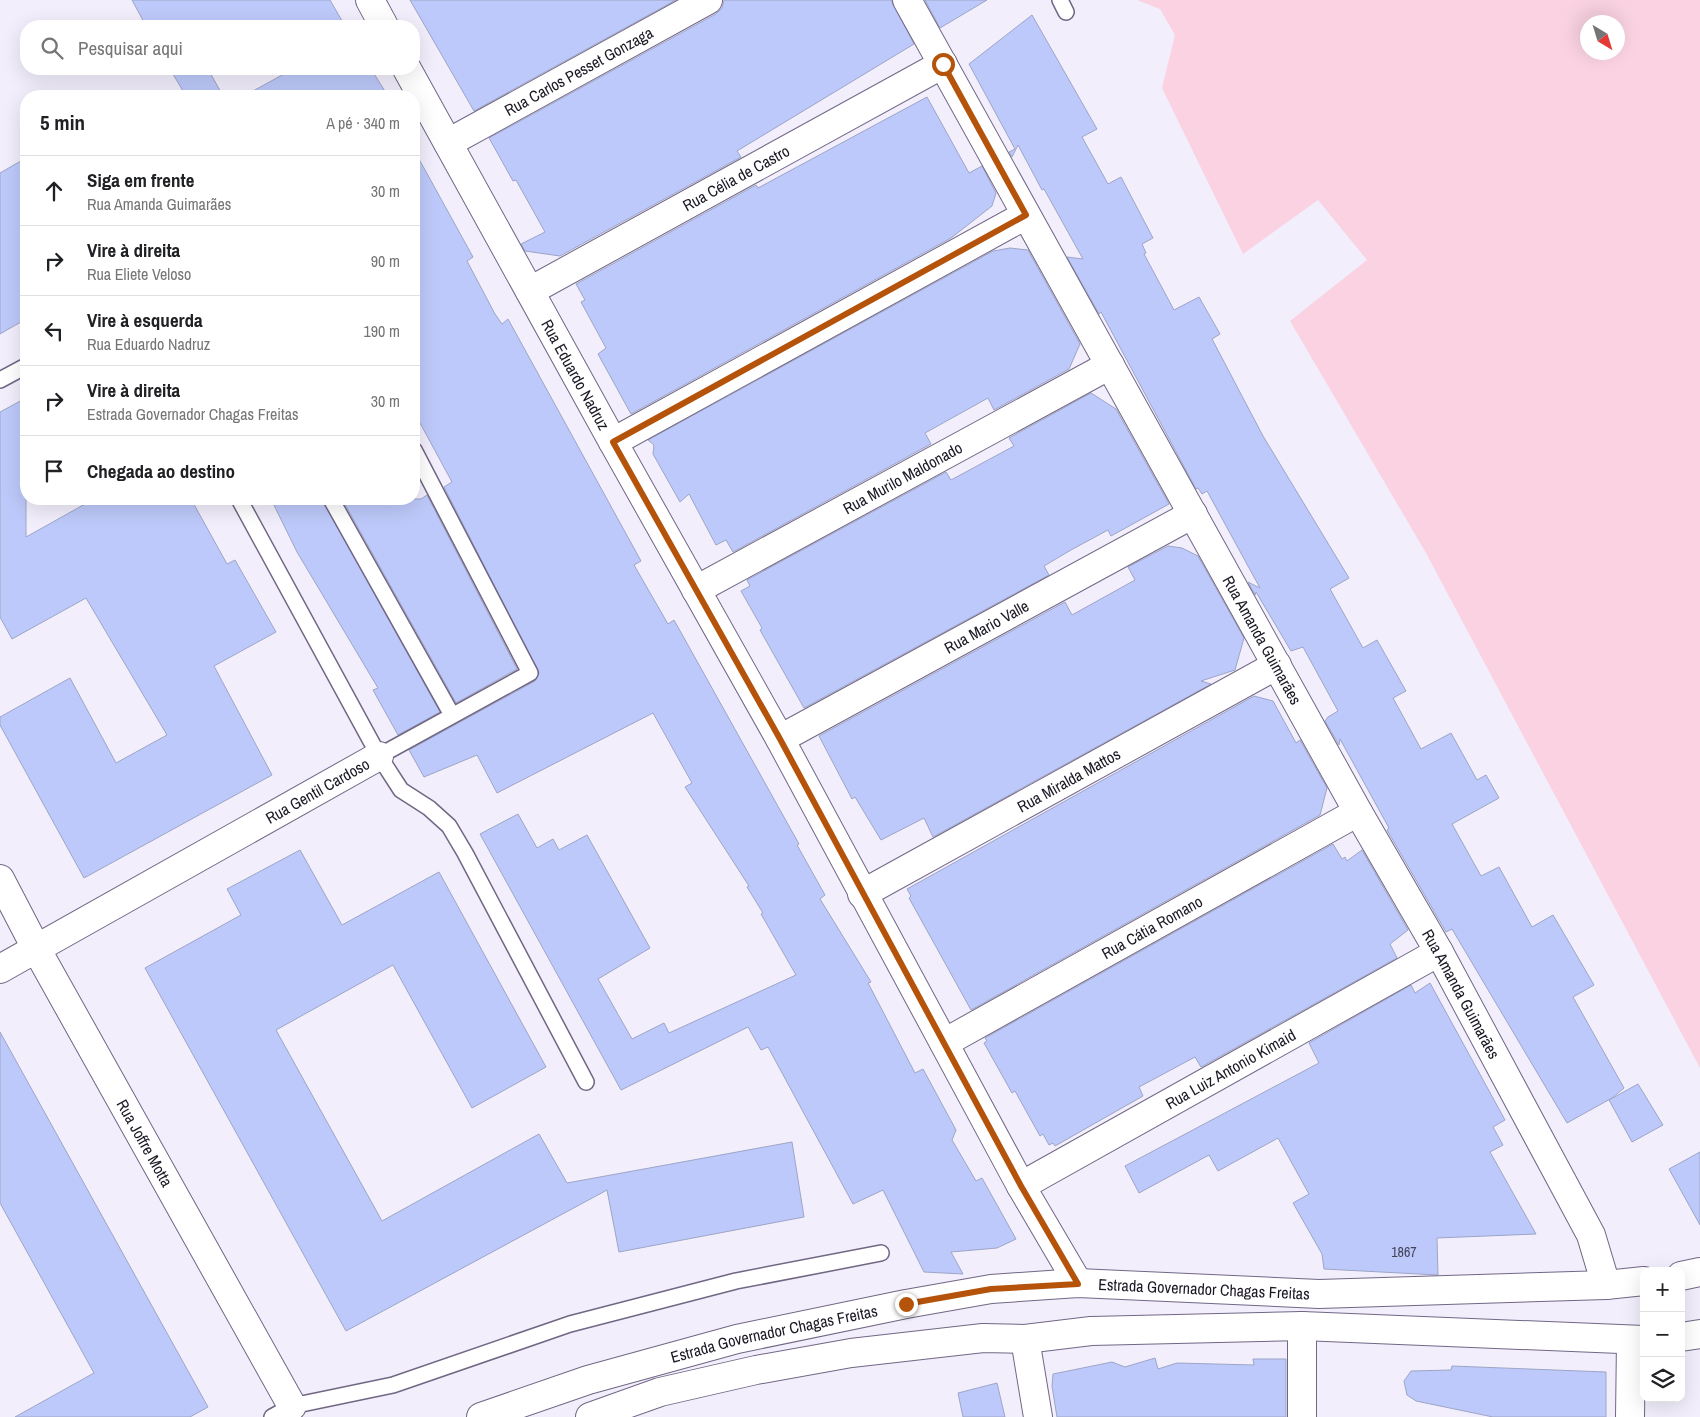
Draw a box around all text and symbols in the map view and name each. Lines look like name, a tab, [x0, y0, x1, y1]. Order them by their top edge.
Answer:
north arrow	[1580, 15, 1625, 60]
search box	[20, 20, 420, 75]
street label: Rua Carlos Pesset Gonzaga	[500, 21, 657, 121]
icon: search	[38, 34, 66, 62]
text: Pesquisar aqui	[78, 35, 183, 61]
route start	[932, 53, 955, 76]
text: 5 min	[40, 108, 85, 137]
text: A pé · 340 m	[326, 112, 400, 134]
street label: Rua Célia de Castro	[679, 140, 793, 216]
text: Siga em frente	[87, 167, 194, 193]
icon: ahead	[40, 177, 68, 205]
text: 30 m	[371, 180, 400, 202]
text: Rua Amanda Guimarães	[87, 193, 231, 215]
text: Vire à direita	[87, 237, 180, 263]
icon: right	[40, 247, 68, 275]
text: 90 m	[371, 250, 400, 272]
text: Rua Eliete Veloso	[87, 263, 191, 285]
text: Vire à esquerda	[87, 307, 203, 333]
street label: Rua Eduardo Nadruz	[536, 315, 615, 434]
icon: left	[40, 317, 68, 345]
text: 190 m	[364, 320, 400, 342]
text: Rua Eduardo Nadruz	[87, 333, 210, 355]
text: Vire à direita	[87, 377, 180, 403]
icon: right	[40, 387, 68, 415]
text: 30 m	[371, 390, 400, 412]
text: Estrada Governador Chagas Freitas	[87, 403, 299, 425]
street label: Rua Murilo Maldonado	[839, 436, 966, 519]
icon: arrive	[40, 457, 68, 485]
text: Chegada ao destino	[87, 458, 235, 484]
street label: Rua Amanda Guimarães	[1218, 571, 1307, 708]
street label: Rua Mario Valle	[940, 595, 1033, 659]
street label: Rua Miralda Mattos	[1013, 743, 1124, 817]
street label: Rua Gentil Cardoso	[261, 753, 373, 829]
street label: Rua Cátia Romano	[1097, 890, 1206, 964]
street label: Rua Amanda Guimarães	[1417, 925, 1505, 1063]
street label: Rua Luiz Antonio Kimaid	[1161, 1024, 1299, 1114]
street label: Rua Joffre Motta	[112, 1095, 178, 1191]
house number: 1867	[1391, 1243, 1417, 1261]
map controls	[1640, 1267, 1685, 1402]
button: +	[1640, 1267, 1685, 1312]
street label: Estrada Governador Chagas Freitas	[1098, 1273, 1310, 1305]
route end	[895, 1293, 918, 1316]
street label: Estrada Governador Chagas Freitas	[668, 1299, 879, 1368]
button: −	[1640, 1312, 1685, 1357]
button: layers	[1640, 1357, 1685, 1402]

